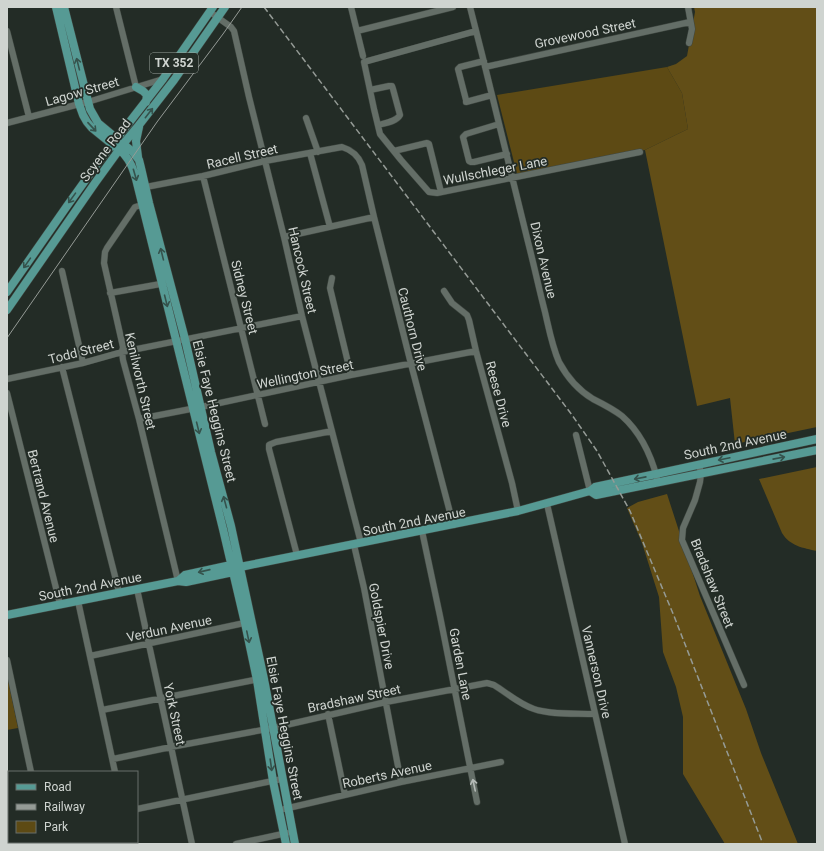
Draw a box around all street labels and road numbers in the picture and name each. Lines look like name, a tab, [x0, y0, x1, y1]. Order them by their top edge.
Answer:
street label: Grovewood Street	[533, 15, 637, 52]
road number: TX 352	[150, 53, 198, 73]
street label: Lagow Street	[44, 74, 121, 109]
street label: Scyene Road	[77, 116, 134, 185]
street label: Racell Street	[205, 141, 279, 172]
street label: Wullschleger Lane	[442, 153, 548, 188]
street label: Dixon Avenue	[527, 220, 560, 300]
street label: Hancock Street	[285, 225, 320, 315]
street label: Sidney Street	[228, 258, 261, 336]
street label: Cauthorn Drive	[395, 286, 430, 373]
street label: Kenilworth Street	[122, 331, 159, 431]
street label: Todd Street	[47, 336, 115, 367]
street label: Elsie Faye Heggins Street	[190, 338, 239, 484]
street label: Wellington Street	[255, 357, 355, 392]
street label: Reese Drive	[482, 359, 515, 429]
street label: South 2nd Avenue	[682, 426, 788, 463]
street label: Bertrand Avenue	[25, 448, 62, 544]
street label: South 2nd Avenue	[361, 504, 467, 539]
street label: Bradshaw Street	[688, 536, 737, 630]
street label: South 2nd Avenue	[37, 569, 143, 604]
street label: Goldspier Drive	[366, 582, 397, 671]
street label: Verdun Avenue	[125, 612, 213, 645]
street label: Vannerson Drive	[579, 624, 614, 720]
street label: Garden Lane	[446, 627, 475, 701]
street label: Elsie Faye Heggins Street	[263, 655, 306, 801]
street label: Bradshaw Street	[306, 681, 402, 716]
street label: York Street	[161, 682, 188, 747]
street label: Roberts Avenue	[341, 758, 433, 791]

